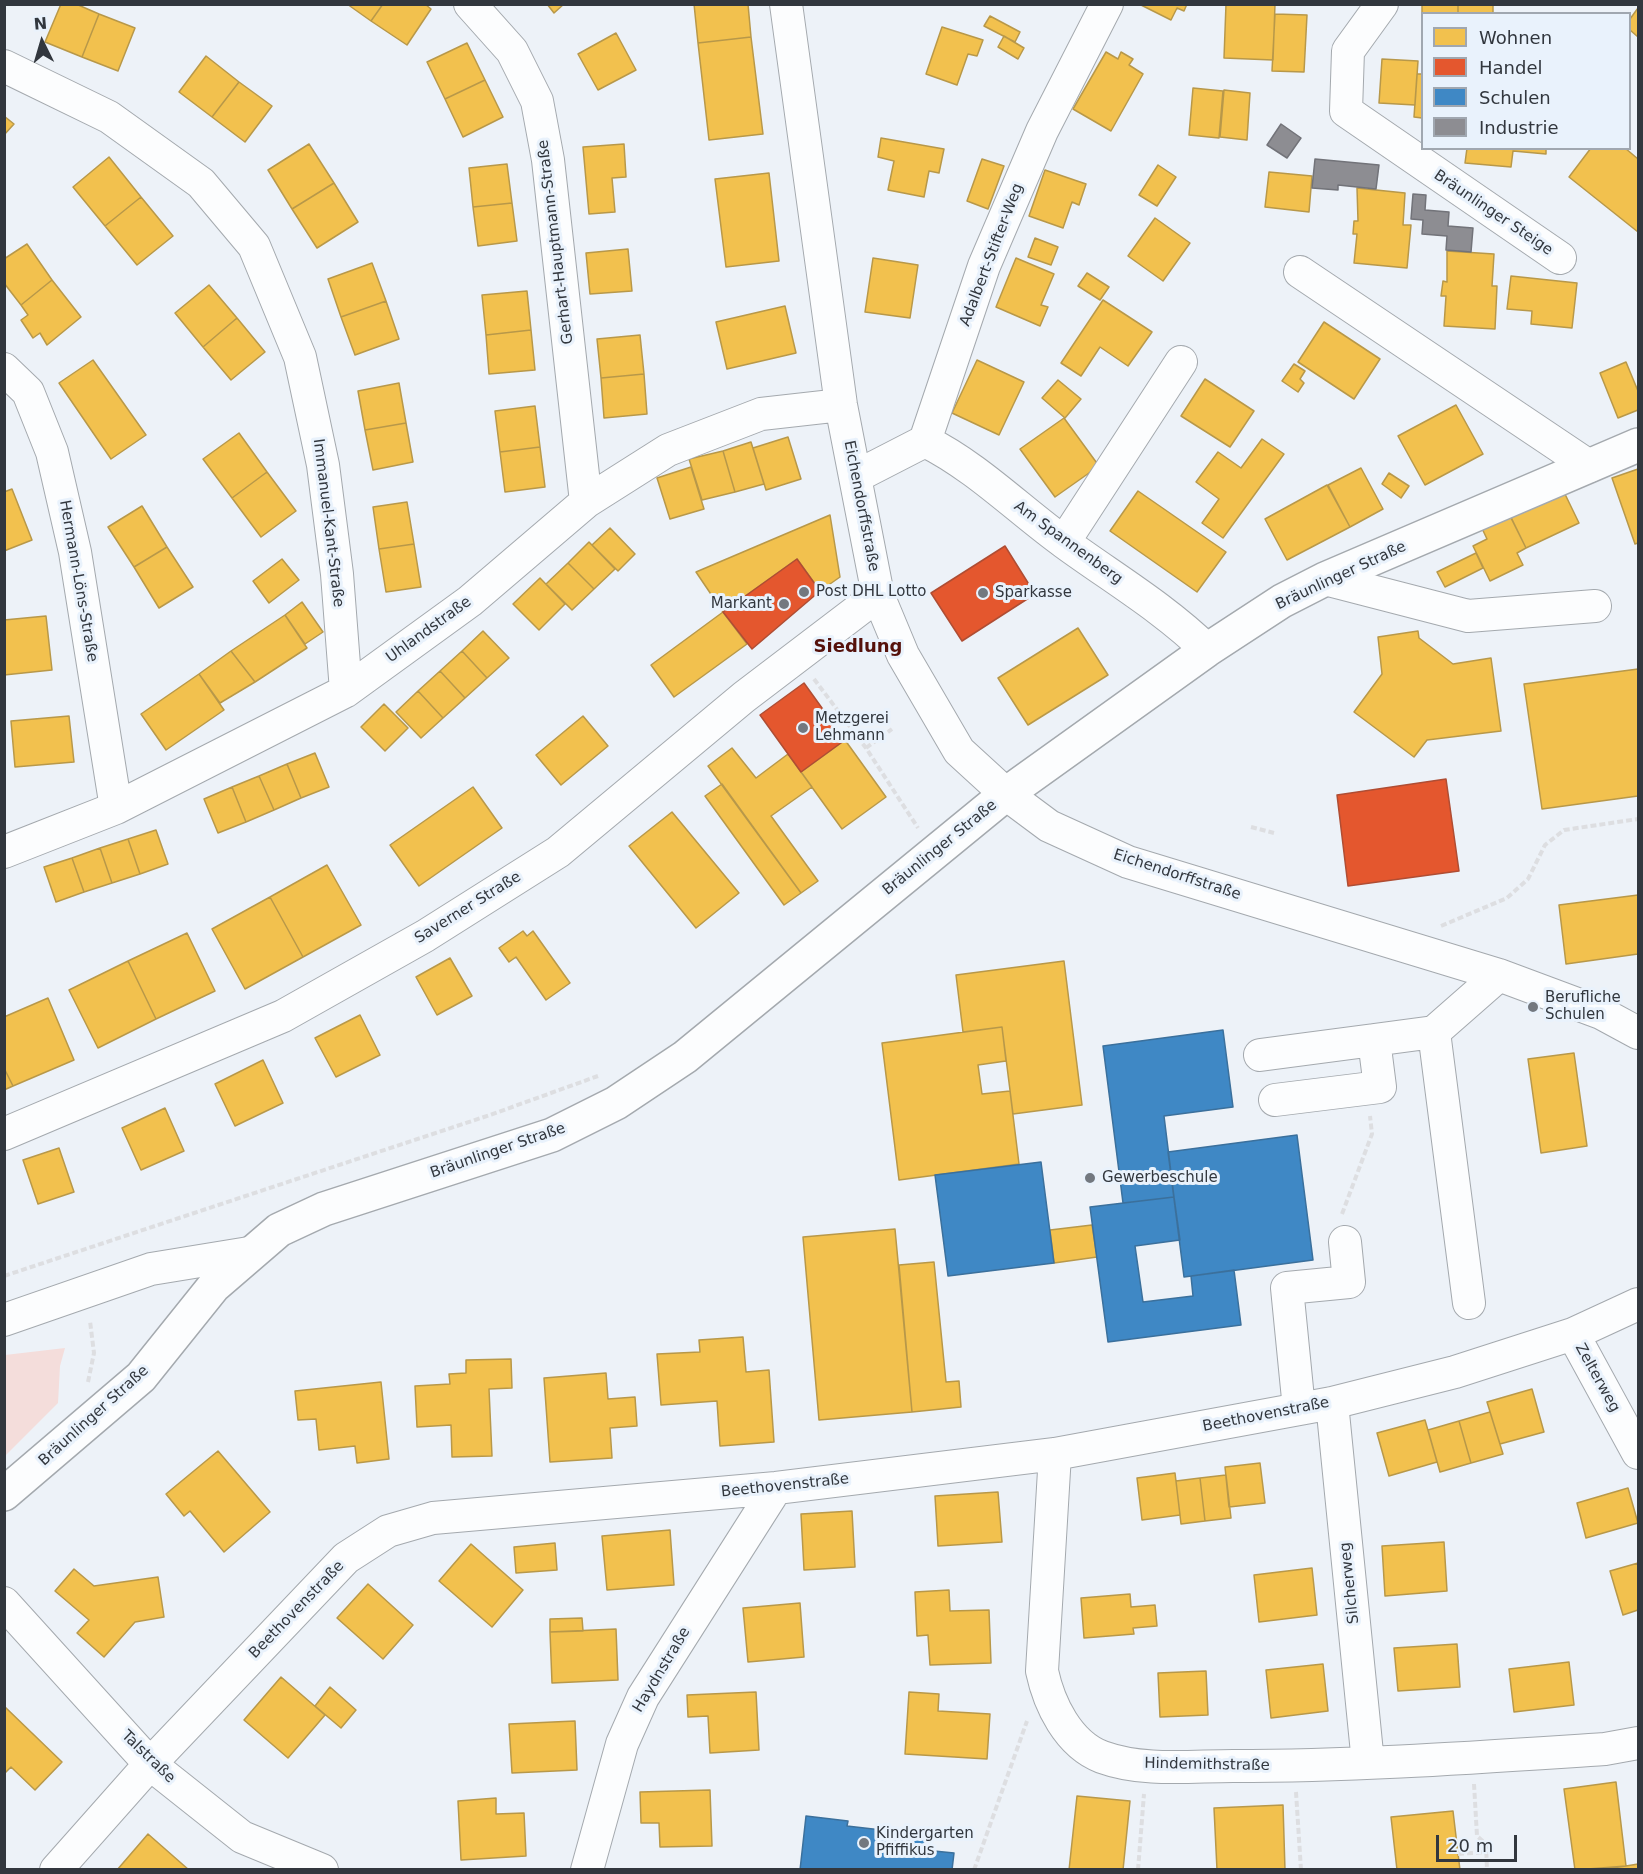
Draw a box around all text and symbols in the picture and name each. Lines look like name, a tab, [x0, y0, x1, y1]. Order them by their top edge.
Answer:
north arrow	[12, 12, 72, 72]
legend	[1421, 12, 1631, 150]
text: N	[33, 14, 48, 34]
text: Wohnen	[1479, 27, 1552, 48]
text: Handel	[1479, 57, 1542, 78]
text: Schulen	[1479, 87, 1551, 108]
text: Industrie	[1479, 117, 1558, 138]
street label: Gerhart-Hauptmann-Straße	[535, 139, 577, 345]
street label: Bräunlinger Steige	[1430, 166, 1556, 260]
street label: Adalbert-Stifter-Weg	[956, 181, 1028, 329]
street label: Immanuel-Kant-Straße	[309, 438, 347, 608]
street label: Eichendorffstraße	[839, 439, 883, 573]
street label: Am Spannenberg	[1010, 498, 1126, 588]
street label: Hermann-Löns-Straße	[55, 499, 101, 663]
street label: Bräunlinger Straße	[1273, 538, 1409, 614]
place label: Post DHL Lotto	[816, 583, 926, 601]
place label: Sparkasse	[995, 584, 1072, 602]
marker: Post DHL Lotto	[797, 585, 811, 599]
marker: Sparkasse	[976, 586, 990, 600]
street label: Uhlandstraße	[383, 593, 475, 667]
place label: Markant	[711, 595, 772, 613]
marker: Markant	[777, 597, 791, 611]
district label: Siedlung	[814, 636, 902, 658]
place label: Metzgerei Lehmann	[815, 710, 889, 745]
marker: Metzgerei Lehmann	[796, 721, 810, 735]
street label: Bräunlinger Straße	[879, 796, 1001, 900]
street label: Eichendorffstraße	[1111, 846, 1243, 904]
street label: Saverner Straße	[412, 868, 524, 948]
place label: Berufliche Schulen	[1545, 989, 1621, 1024]
marker: Berufliche Schulen	[1526, 1000, 1540, 1014]
street label: Bräunlinger Straße	[428, 1119, 568, 1183]
place label: Gewerbeschule	[1102, 1169, 1218, 1187]
marker: Gewerbeschule	[1083, 1171, 1097, 1185]
street label: Zelterweg	[1571, 1340, 1623, 1416]
street label: Bräunlinger Straße	[35, 1362, 153, 1470]
street label: Beethovenstraße	[1201, 1394, 1331, 1436]
street label: Beethovenstraße	[720, 1470, 850, 1502]
street label: Silcherweg	[1337, 1541, 1363, 1625]
street label: Beethovenstraße	[246, 1557, 348, 1663]
street label: Haydnstraße	[630, 1624, 694, 1716]
street label: Talstraße	[117, 1727, 179, 1787]
street label: Hindemithstraße	[1144, 1755, 1270, 1775]
scale bar	[1439, 1823, 1520, 1861]
place label: Kindergarten Pfiffikus	[876, 1825, 974, 1860]
text: 20 m	[1447, 1835, 1493, 1856]
marker: Kindergarten Pfiffikus	[857, 1836, 871, 1850]

